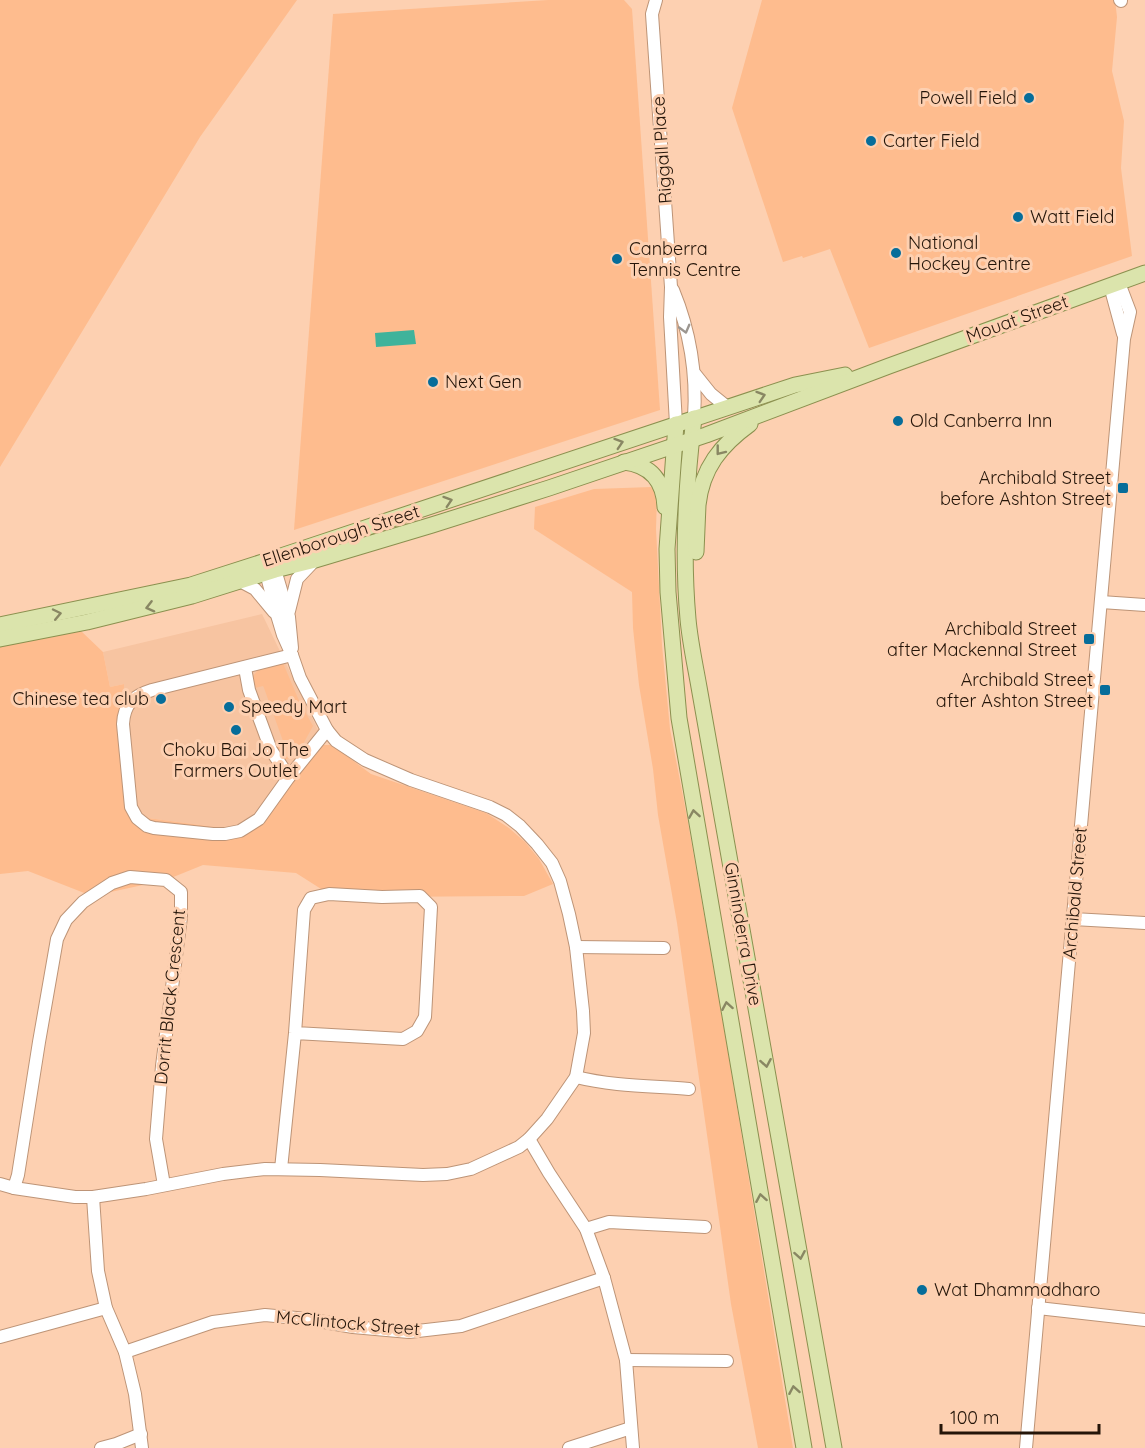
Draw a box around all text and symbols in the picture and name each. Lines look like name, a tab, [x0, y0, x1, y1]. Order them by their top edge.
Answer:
place label: Powell Field	[920, 86, 1017, 109]
marker: Powell Field	[1022, 91, 1036, 105]
street label: Riggall Place	[646, 96, 677, 205]
place label: Carter Field	[883, 129, 980, 152]
marker: Carter Field	[864, 134, 878, 148]
place label: Watt Field	[1030, 205, 1114, 228]
marker: Watt Field	[1011, 210, 1025, 224]
place label: National Hockey Centre	[908, 231, 1031, 275]
place label: Canberra Tennis Centre	[629, 237, 741, 281]
marker: National Hockey Centre	[889, 246, 903, 260]
marker: Canberra Tennis Centre	[610, 252, 624, 266]
street label: Mouat Street	[963, 289, 1071, 348]
one-way arrow	[678, 324, 691, 334]
place label: Next Gen	[445, 370, 522, 393]
marker: Next Gen	[426, 375, 440, 389]
one-way arrow	[755, 391, 766, 403]
place label: Old Canberra Inn	[910, 409, 1053, 432]
marker: Old Canberra Inn	[891, 414, 905, 428]
one-way arrow	[613, 438, 624, 451]
one-way arrow	[716, 445, 727, 456]
place label: Archibald Street before Ashton Street	[940, 466, 1111, 510]
marker: Archibald Street before Ashton Street	[1116, 481, 1130, 495]
one-way arrow	[442, 496, 453, 508]
street label: Ellenborough Street	[259, 499, 422, 572]
one-way arrow	[145, 599, 155, 612]
one-way arrow	[52, 608, 62, 621]
place label: Archibald Street after Mackennal Street	[887, 617, 1077, 661]
marker: Archibald Street after Mackennal Street	[1082, 632, 1096, 646]
place label: Archibald Street after Ashton Street	[936, 668, 1093, 712]
marker: Archibald Street after Ashton Street	[1098, 683, 1112, 697]
place label: Chinese tea club	[12, 687, 149, 710]
marker: Chinese tea club	[154, 692, 168, 706]
place label: Speedy Mart	[241, 695, 347, 718]
marker: Speedy Mart	[222, 700, 236, 714]
marker: Choku Bai Jo The Farmers Outlet	[229, 723, 243, 737]
place label: Choku Bai Jo The Farmers Outlet	[163, 738, 309, 782]
one-way arrow	[689, 809, 701, 818]
street label: Archibald Street	[1057, 826, 1092, 960]
street label: Ginninderra Drive	[720, 860, 767, 1007]
street label: Dorrit Black Crescent	[149, 908, 190, 1086]
one-way arrow	[722, 1001, 734, 1011]
one-way arrow	[759, 1057, 772, 1067]
one-way arrow	[755, 1194, 767, 1203]
one-way arrow	[793, 1249, 806, 1259]
place label: Wat Dhammadharo	[934, 1278, 1100, 1301]
marker: Wat Dhammadharo	[915, 1283, 929, 1297]
street label: McClintock Street	[275, 1305, 421, 1340]
one-way arrow	[788, 1386, 801, 1396]
scale bar	[941, 1397, 1098, 1435]
text: 100 m	[950, 1406, 999, 1429]

